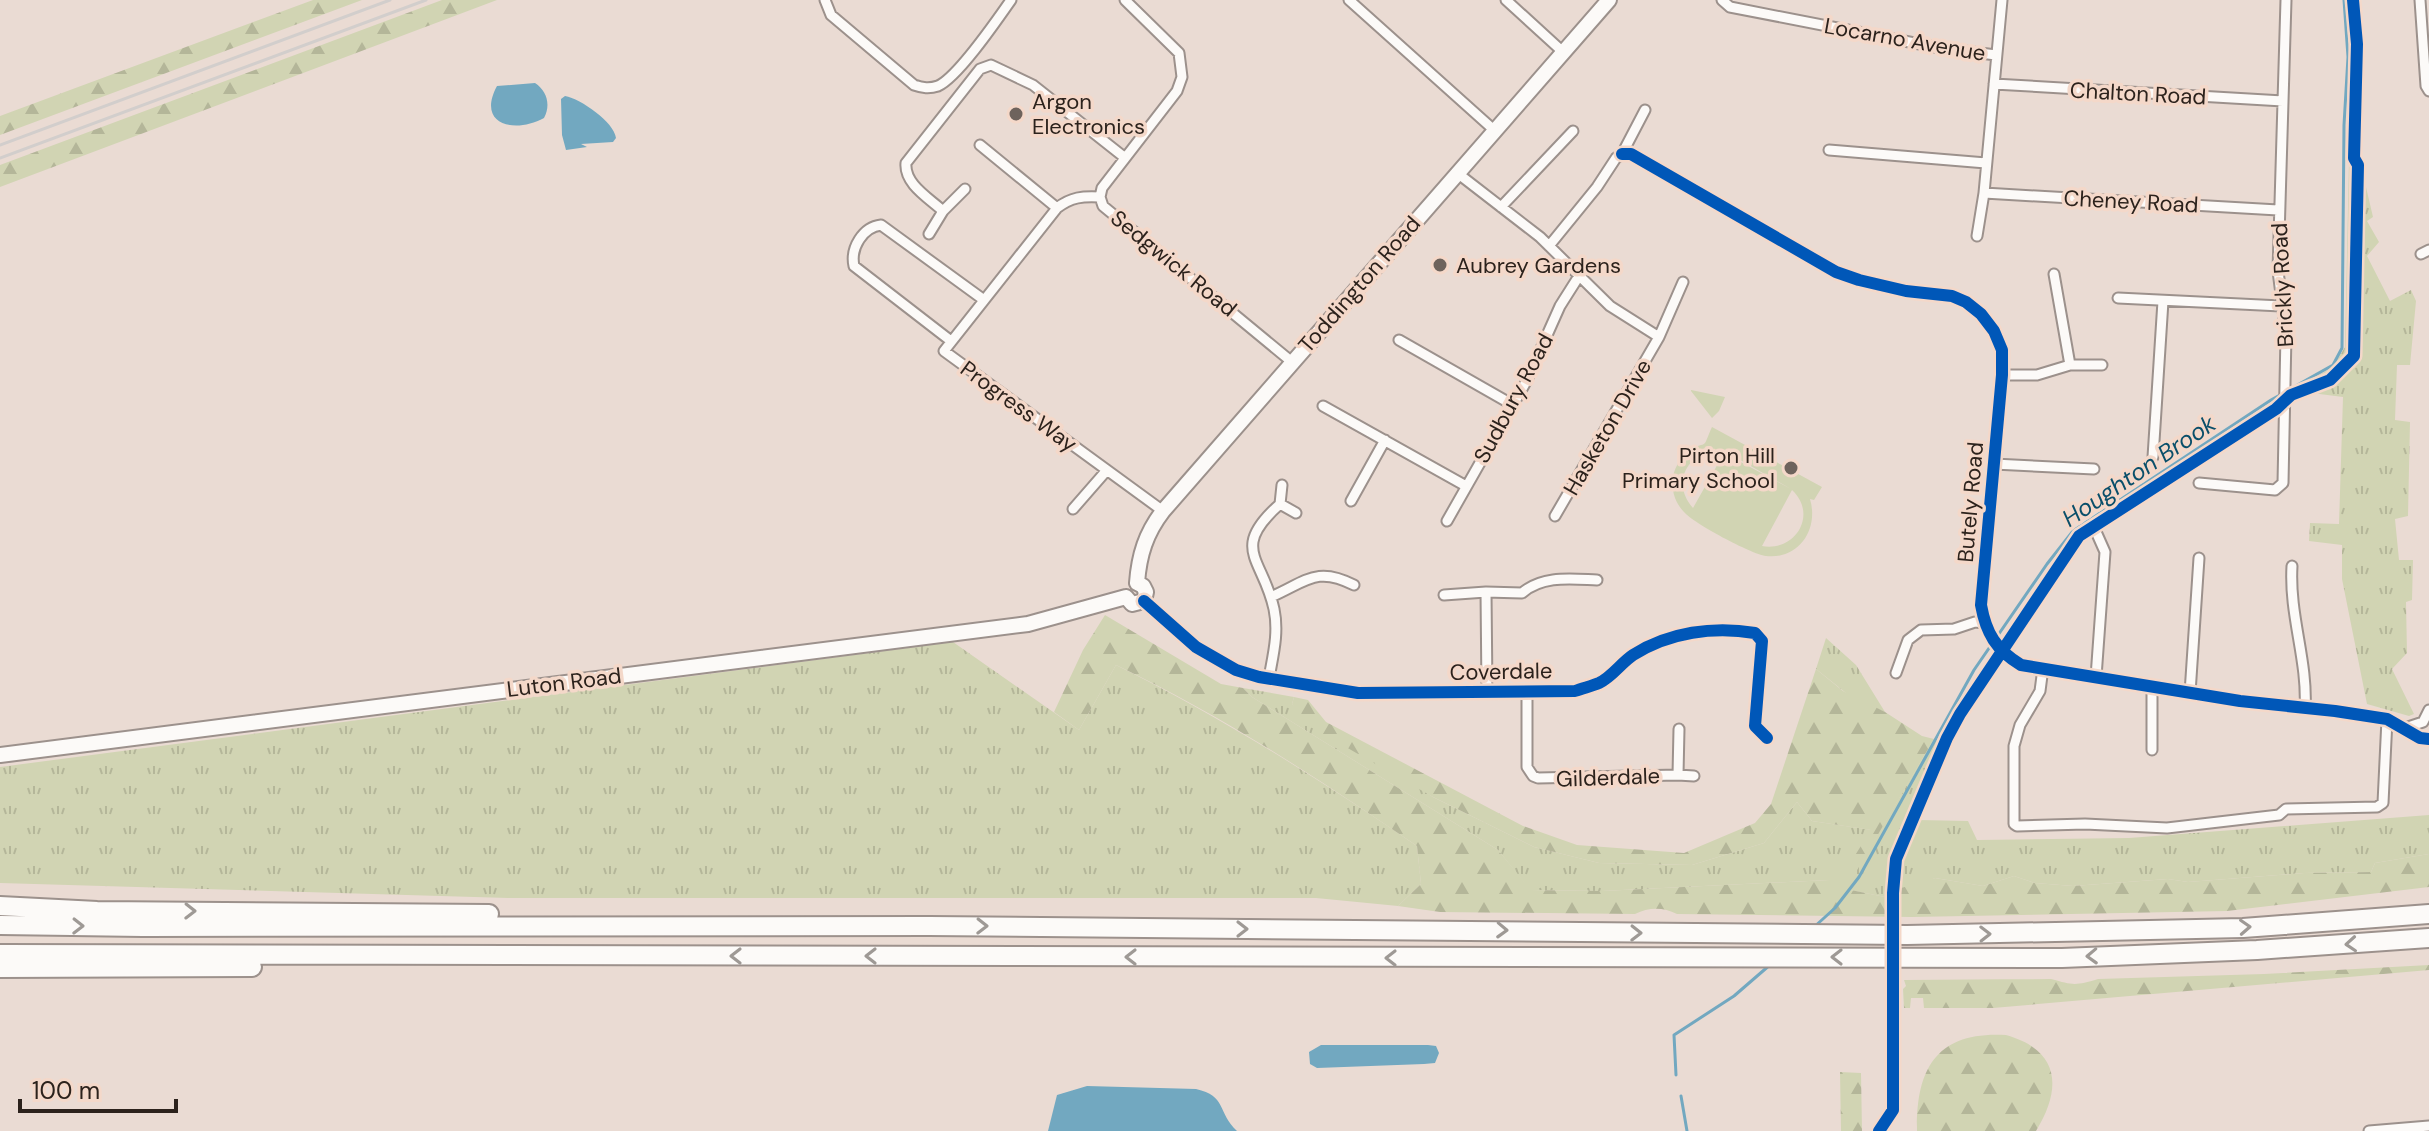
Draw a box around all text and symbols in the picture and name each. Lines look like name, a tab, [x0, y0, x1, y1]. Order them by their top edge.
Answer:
street label: Locarno Avenue	[1822, 11, 1988, 68]
street label: Chalton Road	[2069, 75, 2207, 112]
place label: Argon Electronics	[1032, 87, 1145, 141]
marker: Argon Electronics	[1007, 105, 1025, 123]
street label: Cheney Road	[2063, 183, 2199, 220]
street label: Sedgwick Road	[1105, 204, 1243, 323]
street label: Toddington Road	[1292, 210, 1427, 359]
street label: Brickly Road	[2265, 222, 2300, 348]
place label: Aubrey Gardens	[1456, 251, 1621, 280]
marker: Aubrey Gardens	[1431, 256, 1449, 274]
street label: Sudbury Road	[1467, 328, 1560, 468]
street label: Progress Way	[955, 354, 1083, 459]
street label: Hasketon Drive	[1557, 354, 1658, 500]
water label: Houghton Brook	[2056, 407, 2222, 534]
place label: Pirton Hill Primary School	[1622, 441, 1775, 495]
street label: Butely Road	[1951, 441, 1990, 564]
marker: Pirton Hill Primary School	[1782, 459, 1800, 477]
street label: Coverdale	[1449, 656, 1553, 687]
street label: Luton Road	[505, 661, 623, 704]
street label: Gilderdale	[1556, 761, 1661, 794]
one-way arrow	[184, 903, 197, 920]
one-way arrow	[976, 917, 989, 935]
one-way arrow	[72, 918, 85, 935]
one-way arrow	[2239, 919, 2252, 936]
one-way arrow	[1236, 920, 1249, 938]
one-way arrow	[1496, 922, 1509, 939]
one-way arrow	[1630, 925, 1643, 942]
one-way arrow	[1979, 925, 1992, 943]
one-way arrow	[2344, 935, 2357, 952]
one-way arrow	[729, 947, 742, 965]
one-way arrow	[864, 947, 877, 965]
one-way arrow	[1124, 948, 1137, 966]
one-way arrow	[2085, 948, 2098, 965]
one-way arrow	[1384, 949, 1397, 967]
one-way arrow	[1830, 949, 1843, 966]
scale bar	[20, 1063, 176, 1113]
text: 100 m	[32, 1075, 100, 1106]

